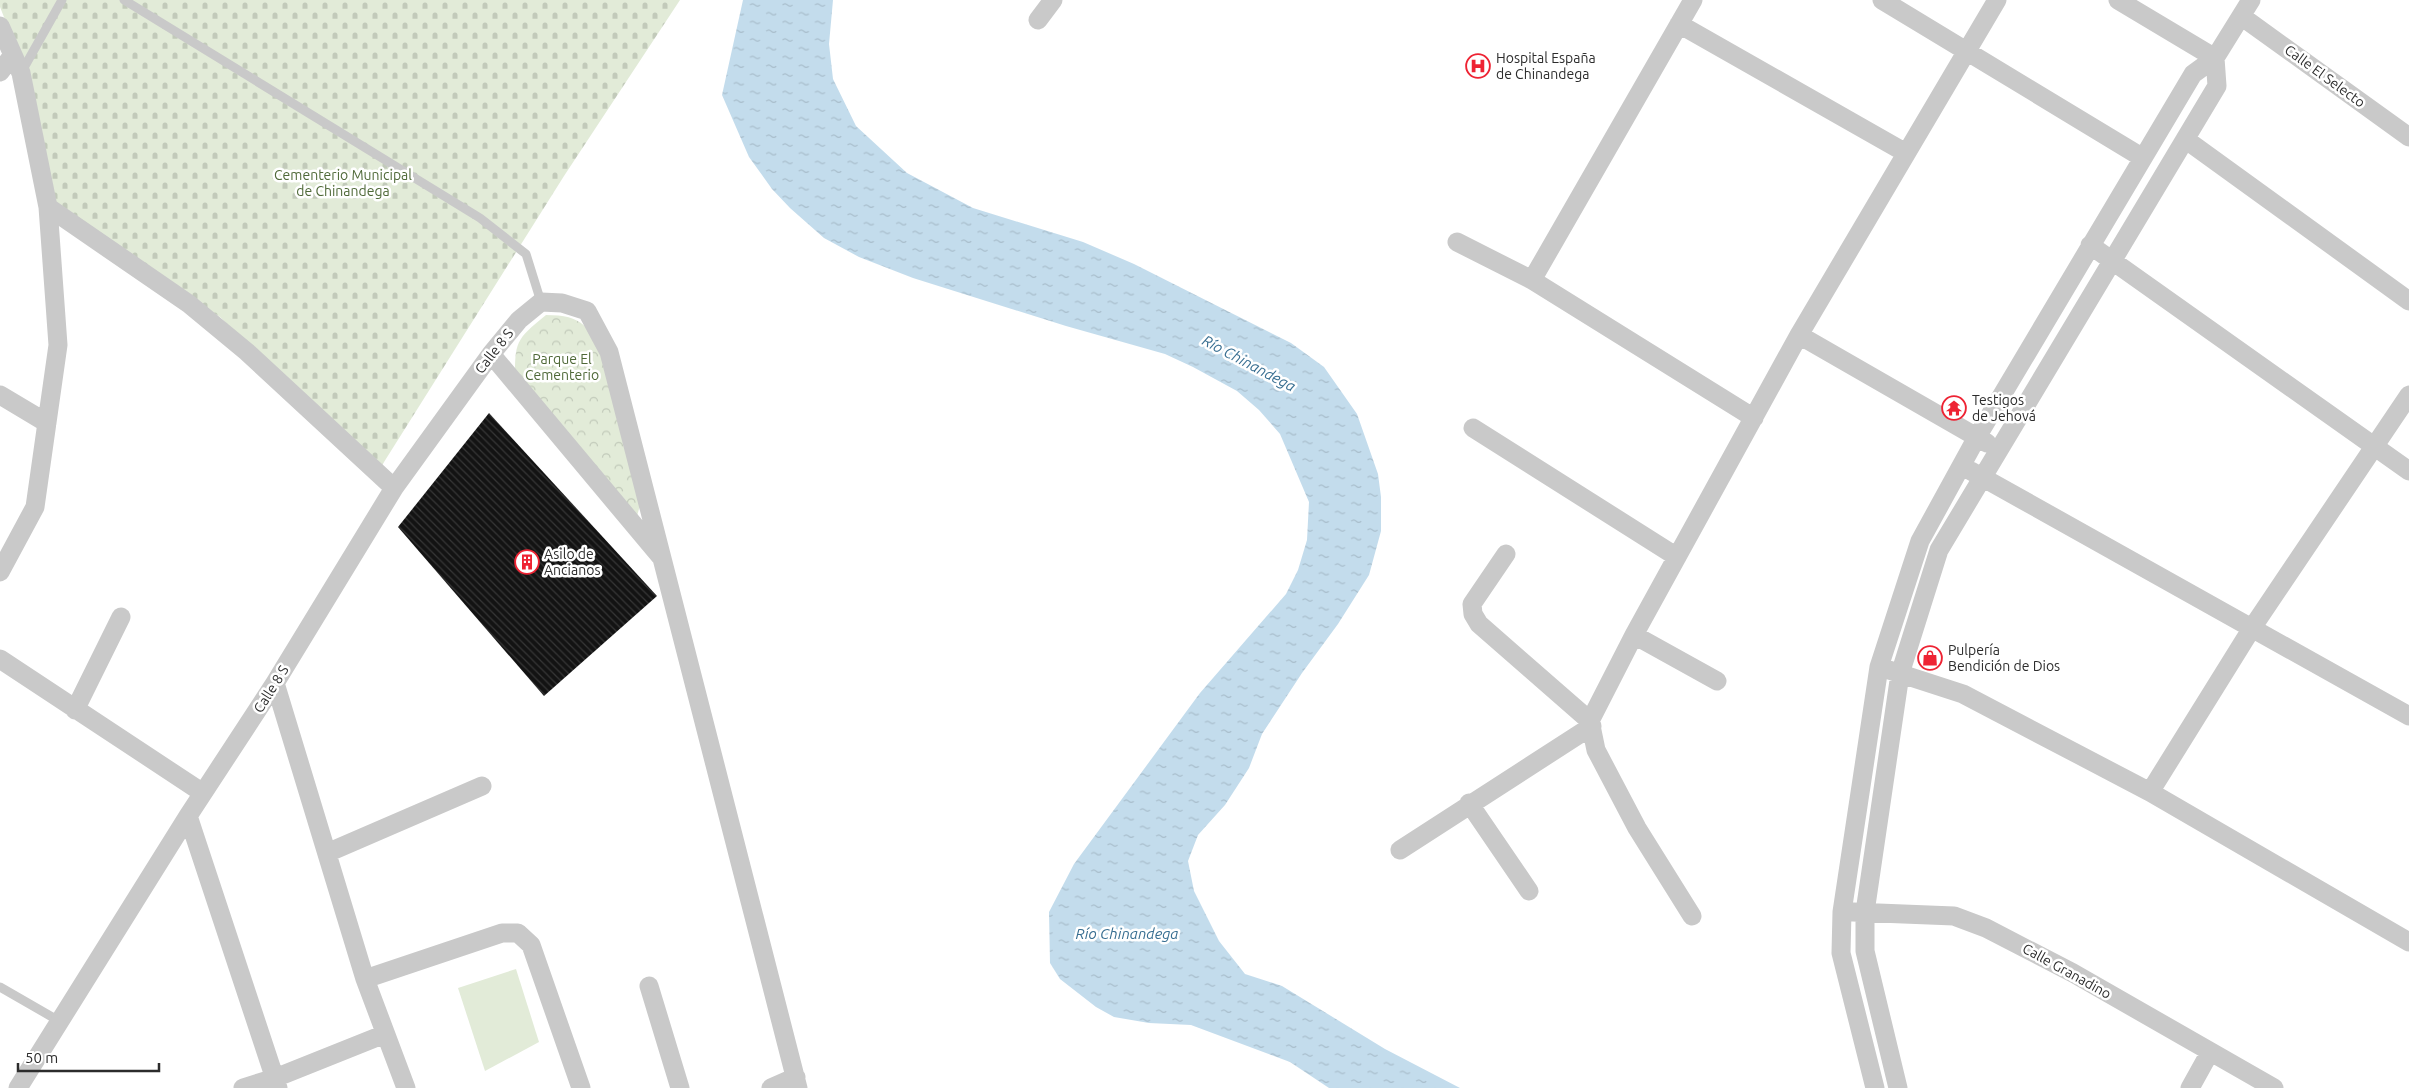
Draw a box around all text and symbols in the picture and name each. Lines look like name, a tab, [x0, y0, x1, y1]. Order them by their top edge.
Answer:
street label: Calle El Selecto	[2282, 41, 2368, 111]
place label: Hospital España de Chinandega	[1496, 50, 1596, 82]
hospital icon: Hospital España de Chinandega	[1465, 53, 1491, 79]
park label: Cementerio Municipal de Chinandega	[274, 167, 412, 199]
street label: Calle 8 S	[472, 325, 516, 377]
water label: Río Chinandega	[1200, 331, 1298, 395]
park label: Parque El Cementerio	[525, 351, 599, 383]
place label: Testigos de Jehová	[1972, 392, 2036, 424]
temple icon: Testigos de Jehová	[1941, 395, 1967, 421]
place label: Asilo de Ancianos	[544, 546, 600, 578]
building icon: Asilo de Ancianos	[514, 549, 540, 575]
place label: Pulpería Bendición de Dios	[1948, 642, 2060, 674]
shop icon: Pulpería Bendición de Dios	[1917, 645, 1943, 671]
street label: Calle 8 S	[250, 662, 292, 716]
water label: Río Chinandega	[1076, 925, 1178, 942]
street label: Calle Granadino	[2020, 940, 2114, 1002]
scale bar	[18, 1040, 159, 1072]
text: 50 m	[25, 1049, 58, 1066]

